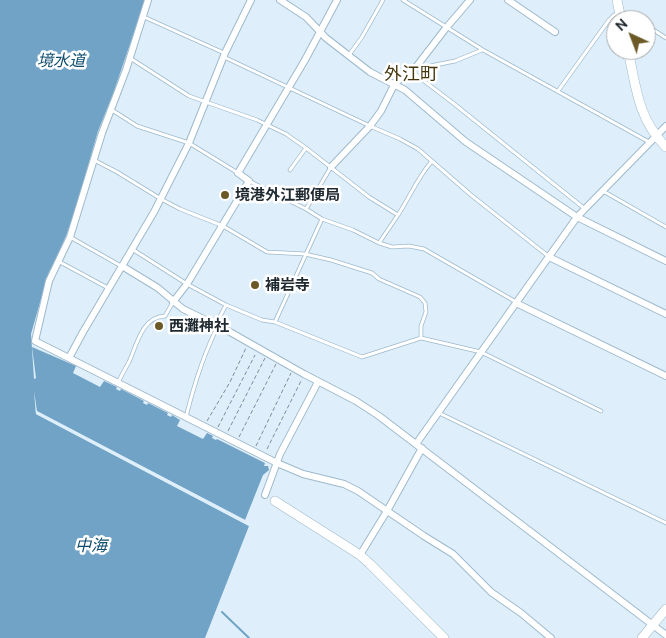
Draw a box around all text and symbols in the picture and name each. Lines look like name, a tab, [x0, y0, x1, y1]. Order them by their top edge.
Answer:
north arrow	[606, 10, 656, 60]
text: N	[612, 15, 631, 34]
water label: 境水道	[37, 51, 85, 71]
district label: 外江町	[384, 63, 438, 85]
place label: 境港外江郵便局	[235, 186, 340, 204]
marker: 境港外江郵便局	[219, 189, 231, 201]
place label: 補岩寺	[265, 276, 310, 294]
marker: 補岩寺	[249, 279, 261, 291]
place label: 西灘神社	[169, 317, 229, 335]
marker: 西灘神社	[153, 320, 165, 332]
water label: 中海	[75, 536, 107, 556]

